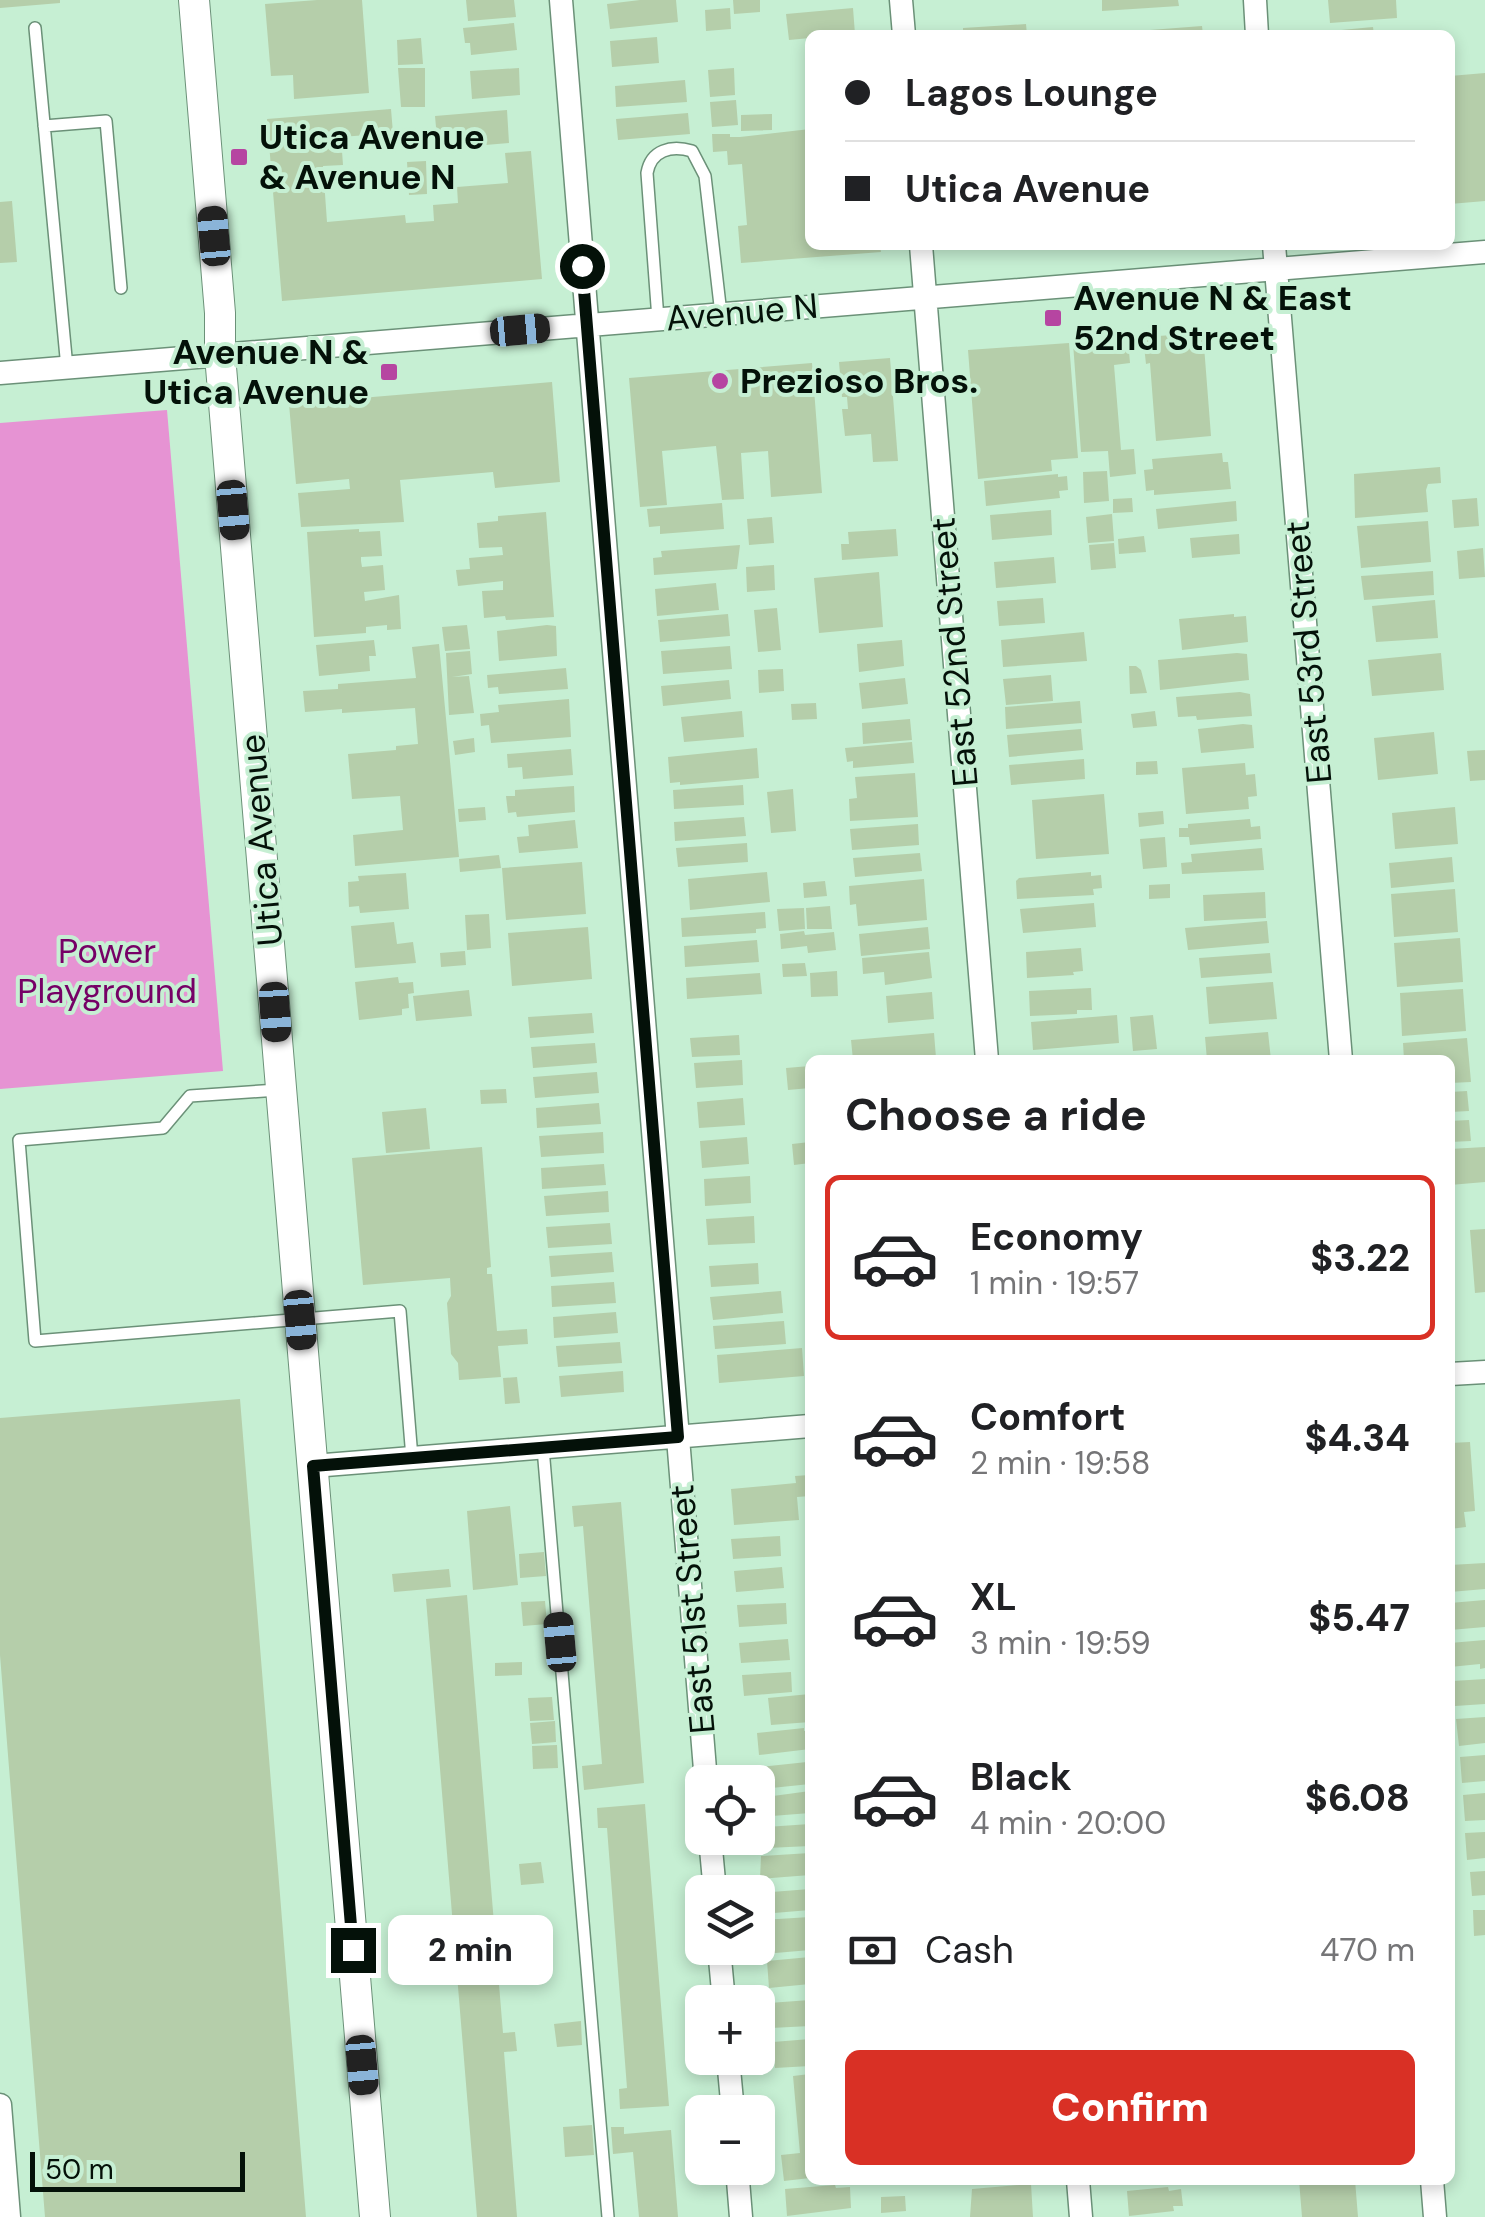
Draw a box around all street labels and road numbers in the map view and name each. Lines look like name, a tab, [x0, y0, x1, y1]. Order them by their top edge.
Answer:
street label: Avenue N	[664, 282, 820, 342]
street label: East 52nd Street	[919, 515, 989, 789]
street label: East 53rd Street	[1274, 519, 1342, 785]
street label: Utica Avenue	[229, 732, 293, 948]
street label: East 51st Street	[658, 1483, 726, 1735]

